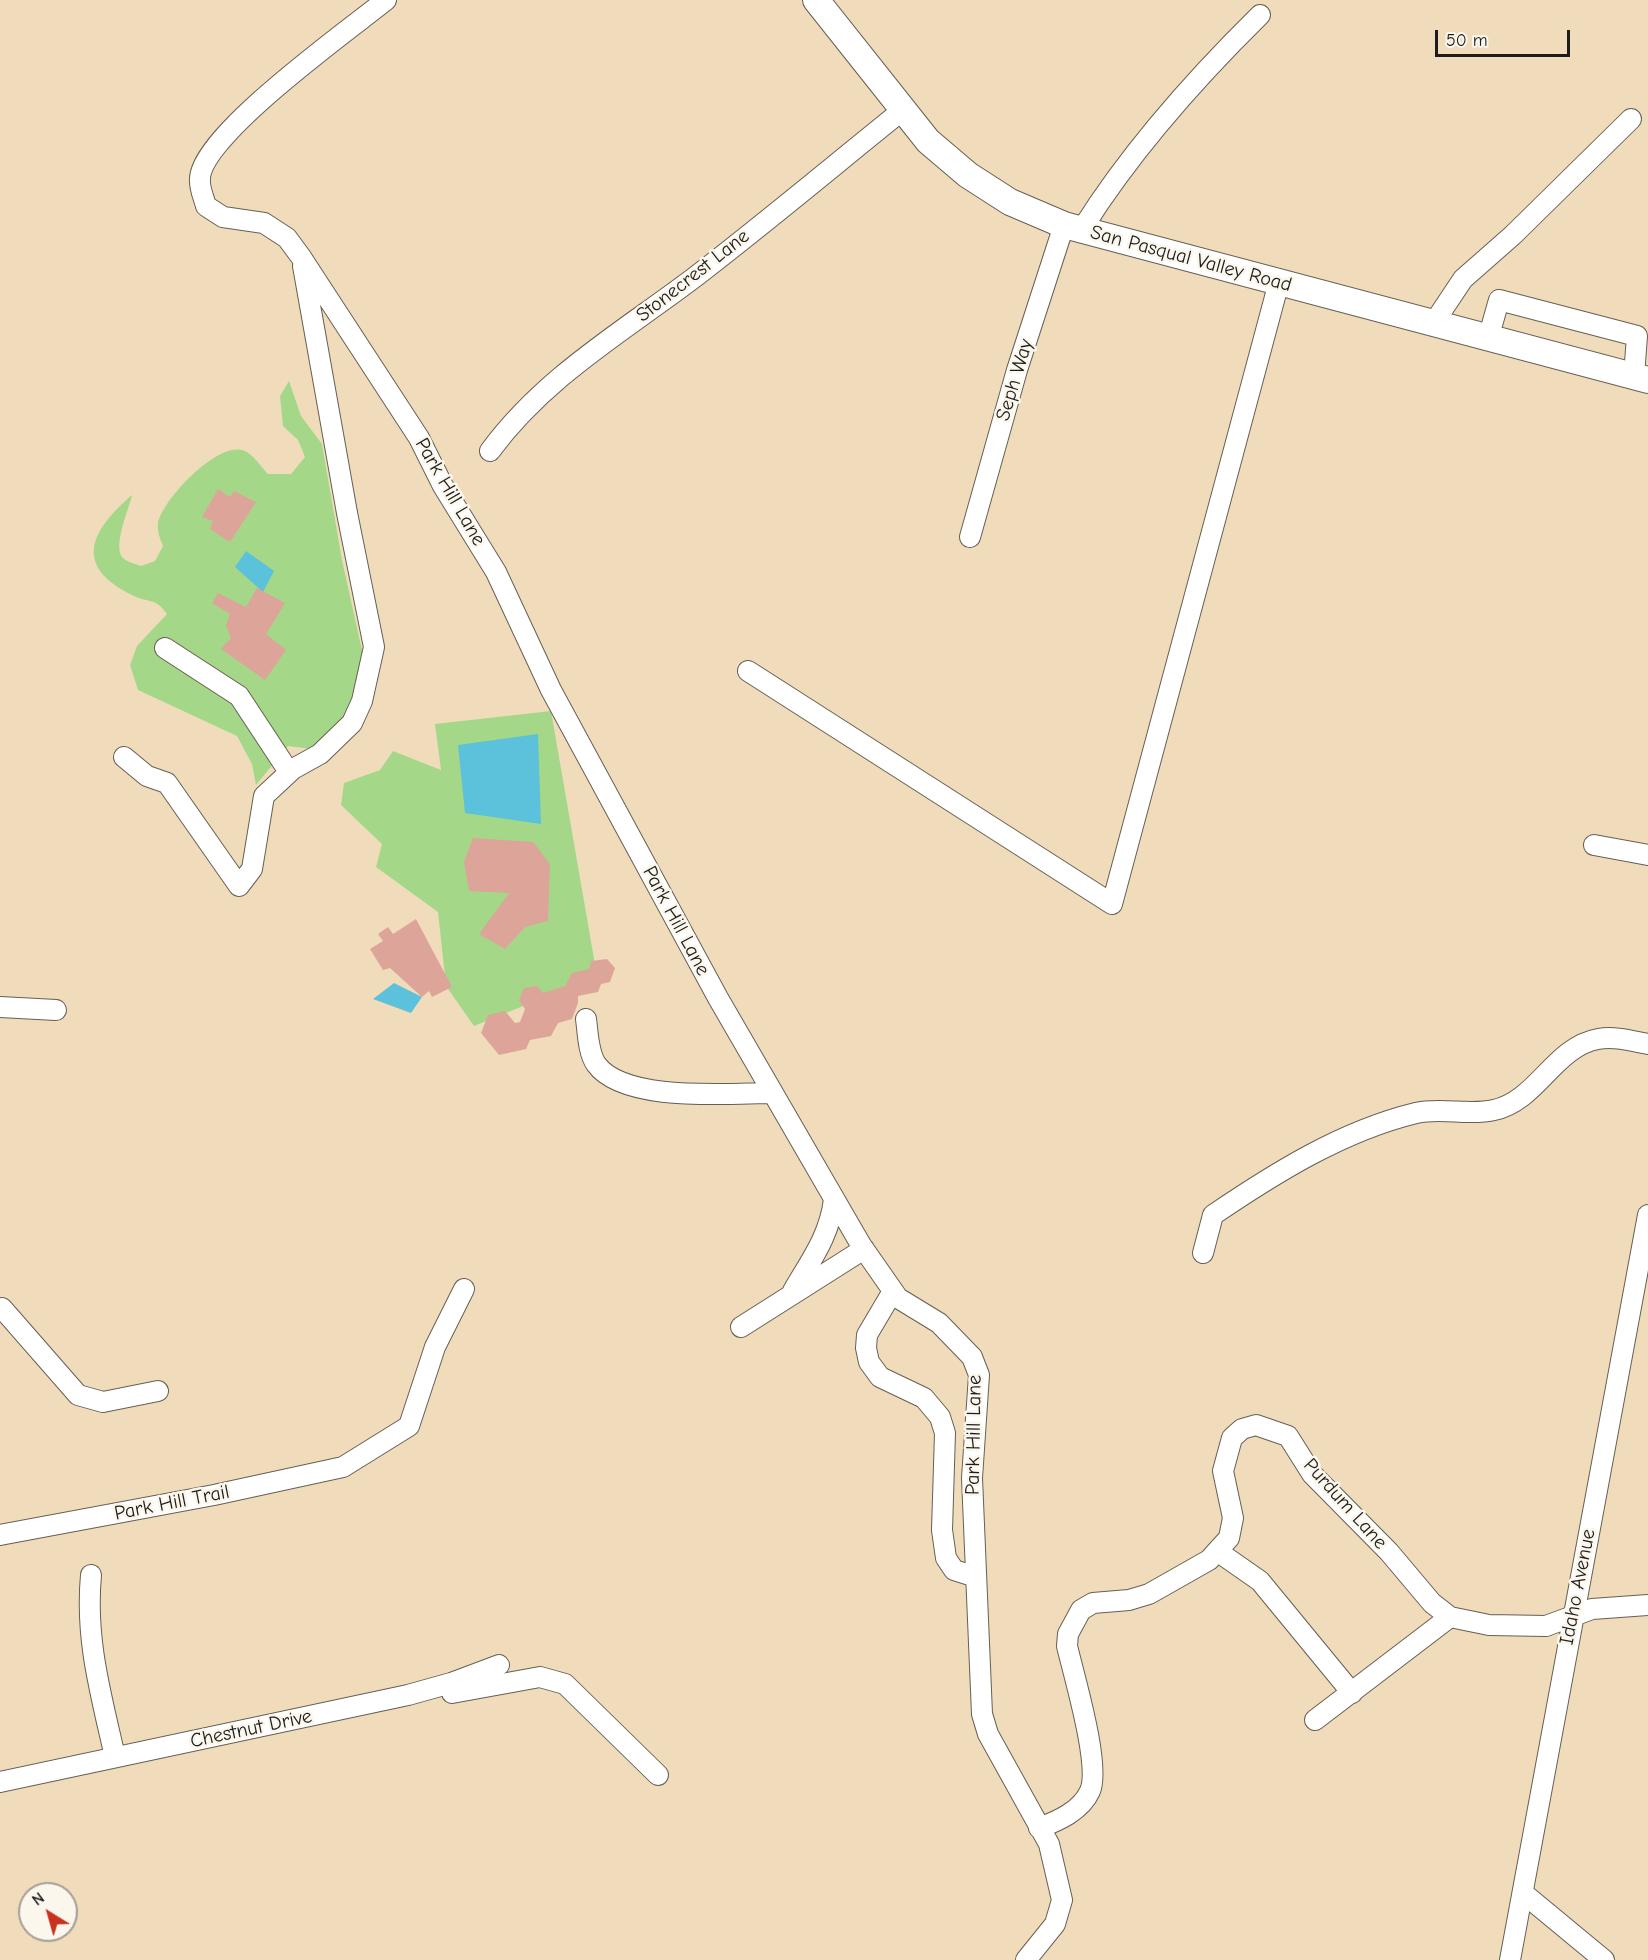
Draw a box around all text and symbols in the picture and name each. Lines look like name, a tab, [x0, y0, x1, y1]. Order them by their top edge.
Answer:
scale bar	[1438, 18, 1573, 56]
text: 50 m	[1446, 30, 1488, 51]
street label: San Pasqual Valley Road	[1088, 221, 1294, 297]
street label: Stonecrest Lane	[632, 224, 754, 328]
street label: Seph Way	[991, 336, 1039, 424]
street label: Park Hill Lane	[409, 434, 491, 550]
street label: Park Hill Lane	[637, 862, 715, 980]
street label: Park Hill Lane	[961, 1375, 987, 1495]
street label: Purdum Lane	[1298, 1454, 1392, 1554]
street label: Park Hill Trail	[112, 1480, 232, 1526]
street label: Idaho Avenue	[1555, 1527, 1601, 1647]
street label: Chestnut Drive	[188, 1704, 314, 1754]
north arrow	[18, 1882, 78, 1942]
text: N	[29, 1889, 48, 1910]

